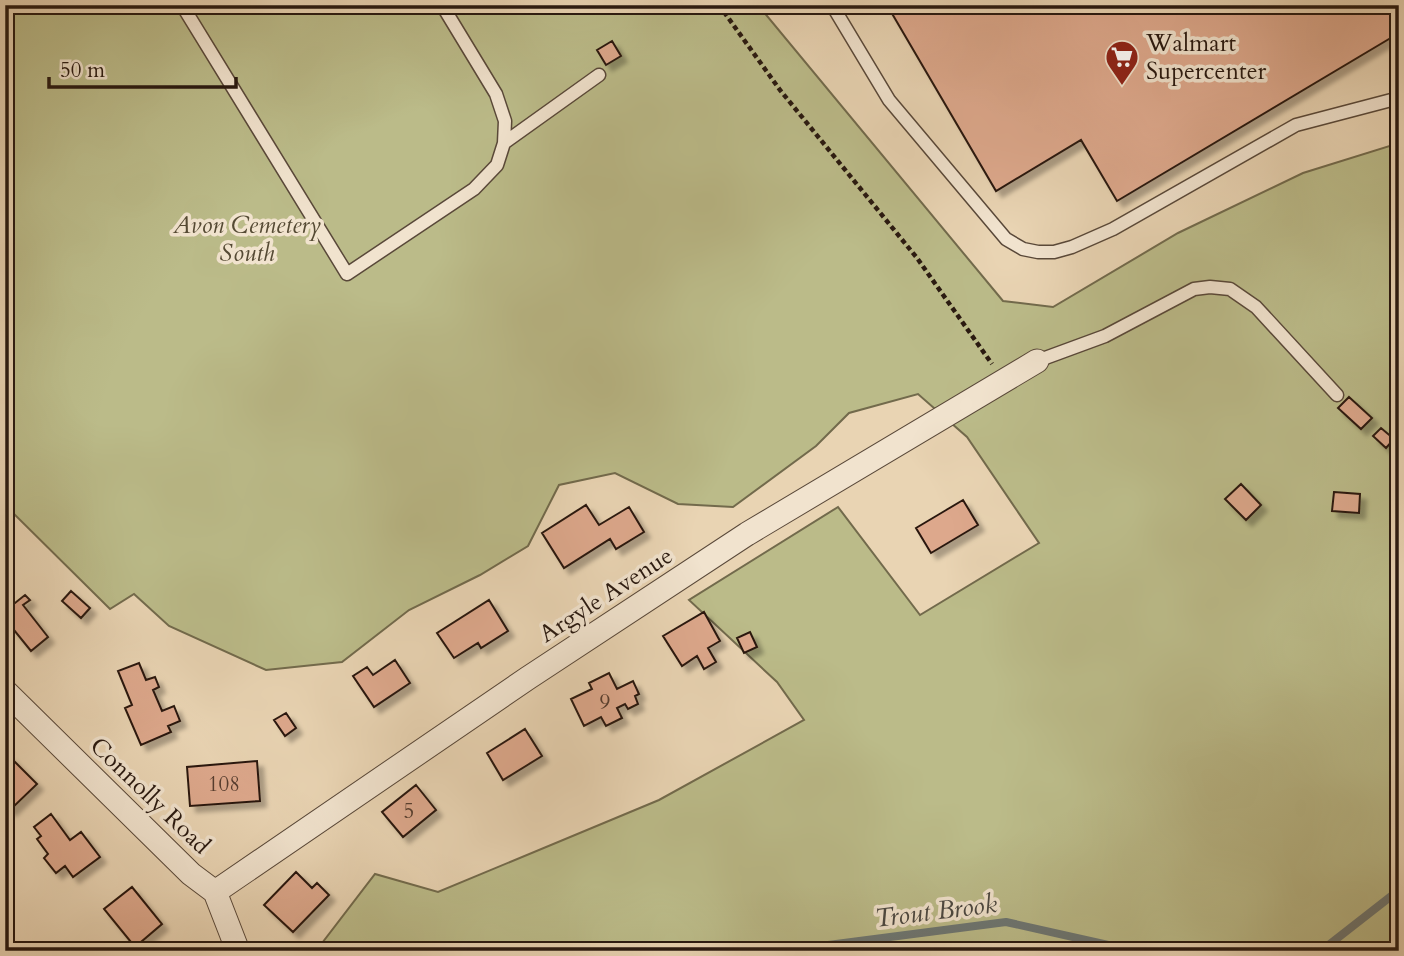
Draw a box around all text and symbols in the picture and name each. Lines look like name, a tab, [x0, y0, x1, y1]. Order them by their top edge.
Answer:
place label: Walmart Supercenter	[1145, 27, 1267, 88]
supermarket icon: Walmart Supercenter	[1103, 38, 1141, 87]
scale bar	[49, 46, 236, 90]
text: 50 m	[60, 56, 105, 85]
park label: Avon Cemetery South	[172, 209, 321, 270]
street label: Argyle Avenue	[533, 539, 679, 651]
house number: 9	[600, 688, 611, 717]
street label: Connolly Road	[83, 730, 218, 862]
house number: 108	[208, 770, 240, 799]
house number: 5	[404, 797, 414, 826]
water label: Trout Brook	[873, 886, 999, 936]

